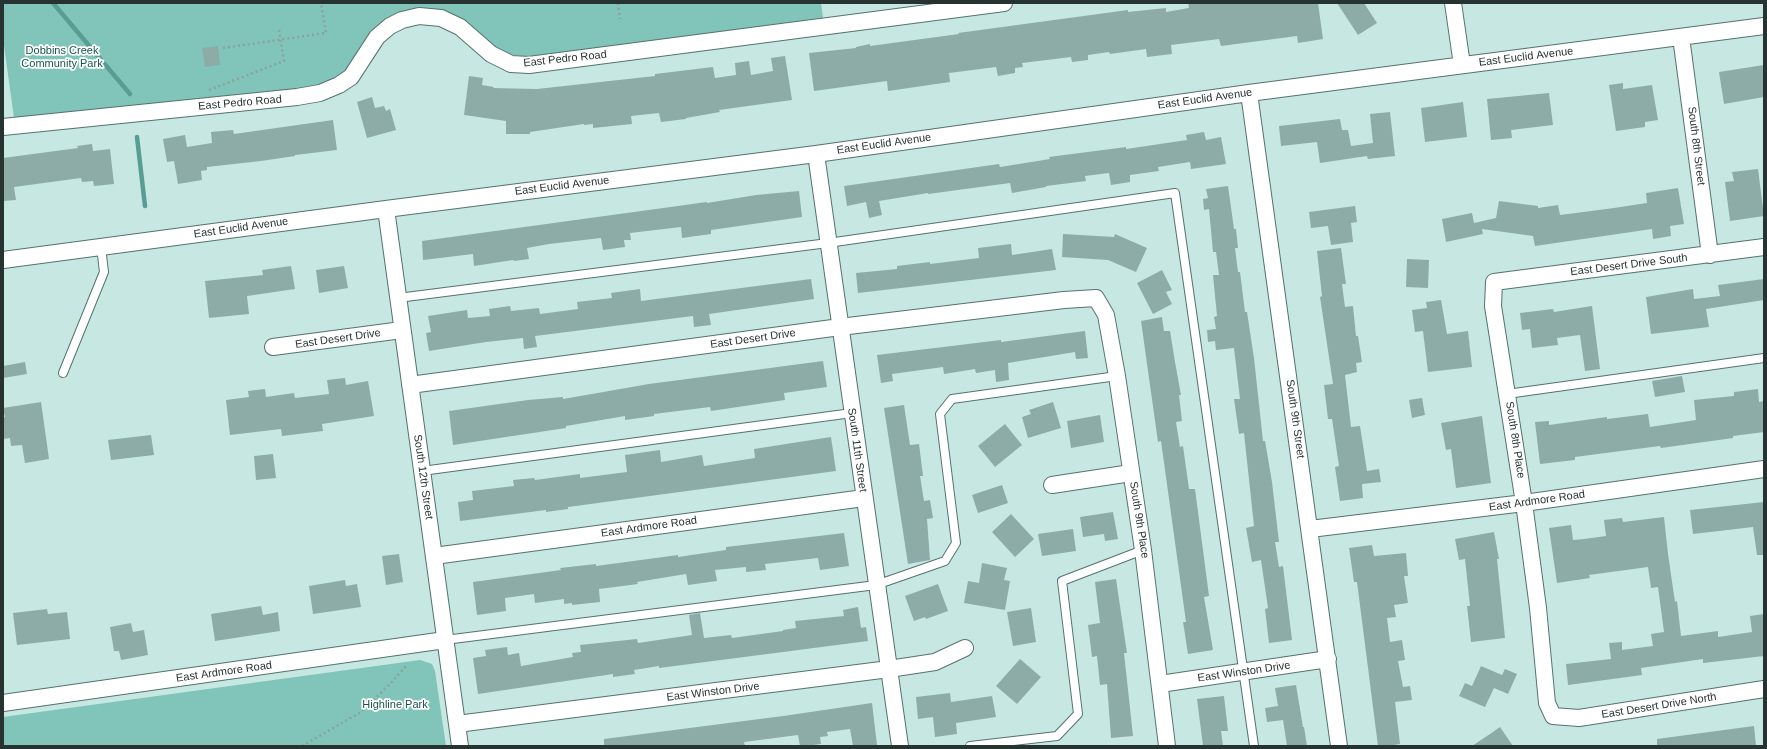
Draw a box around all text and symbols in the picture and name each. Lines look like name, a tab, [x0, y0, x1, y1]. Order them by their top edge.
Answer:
park label: Dobbins Creek Community Park	[21, 44, 103, 70]
street label: East Euclid Avenue	[1478, 45, 1574, 69]
street label: East Pedro Road	[523, 48, 607, 70]
street label: East Euclid Avenue	[1157, 86, 1253, 112]
street label: East Pedro Road	[198, 93, 282, 113]
street label: South 8th Street	[1685, 106, 1707, 186]
street label: East Euclid Avenue	[836, 131, 932, 157]
street label: East Euclid Avenue	[514, 174, 610, 198]
street label: East Euclid Avenue	[193, 215, 289, 241]
street label: East Desert Drive South	[1570, 251, 1688, 279]
street label: East Desert Drive	[294, 326, 382, 352]
street label: East Desert Drive	[709, 326, 797, 352]
street label: South 9th Street	[1283, 379, 1307, 459]
street label: South 8th Place	[1502, 401, 1528, 479]
street label: South 11th Street	[845, 407, 869, 493]
street label: South 12th Street	[411, 434, 435, 520]
street label: South 9th Place	[1126, 481, 1152, 559]
street label: East Ardmore Road	[1488, 488, 1586, 514]
street label: East Ardmore Road	[600, 514, 698, 540]
street label: East Ardmore Road	[175, 659, 273, 685]
street label: East Winston Drive	[1197, 659, 1291, 685]
street label: East Winston Drive	[666, 680, 760, 704]
street label: East Desert Drive North	[1601, 690, 1717, 722]
park label: Highline Park	[362, 698, 428, 712]

